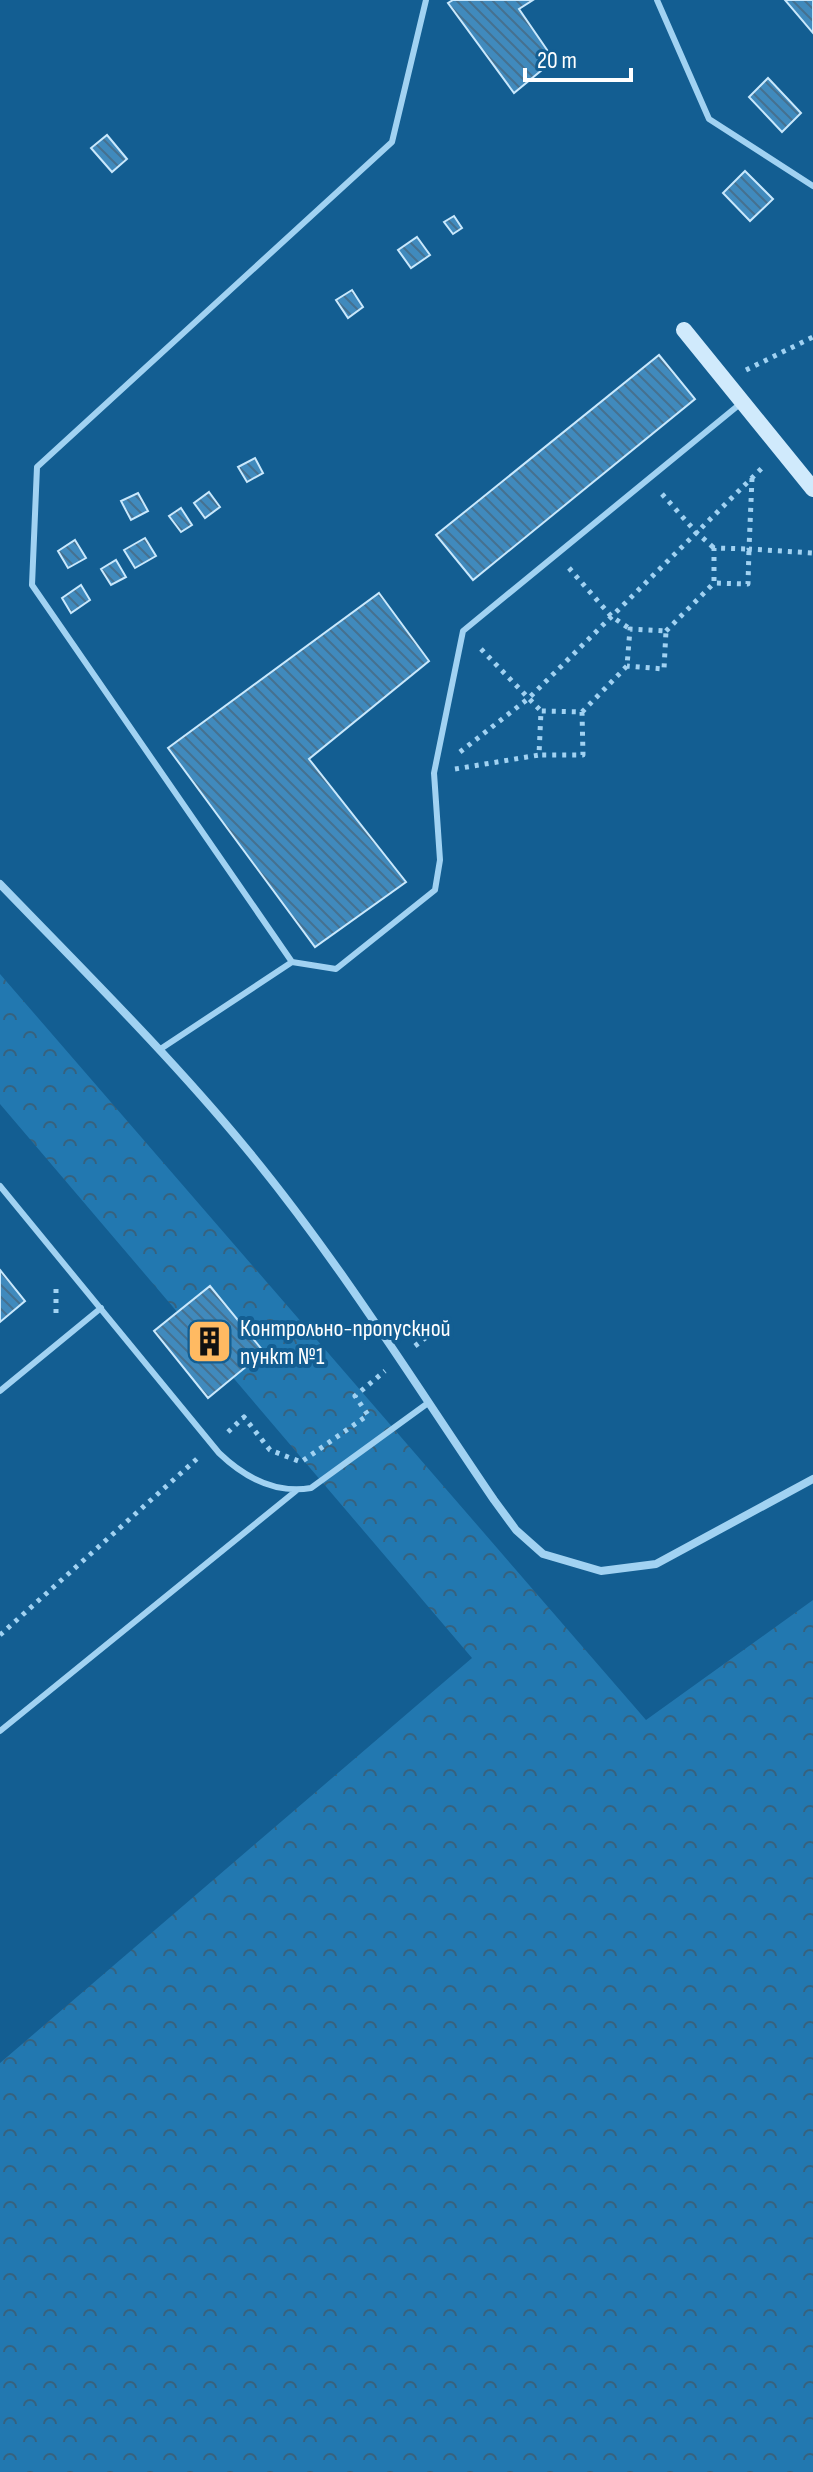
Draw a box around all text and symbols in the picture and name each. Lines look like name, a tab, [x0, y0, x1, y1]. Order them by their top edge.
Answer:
scale bar	[525, 32, 631, 82]
text: 20 m	[537, 46, 577, 75]
place label: Контрольно-пропускной пункт №1	[240, 1314, 451, 1371]
building icon: Контрольно-пропускной пункт №1	[185, 1318, 233, 1366]

